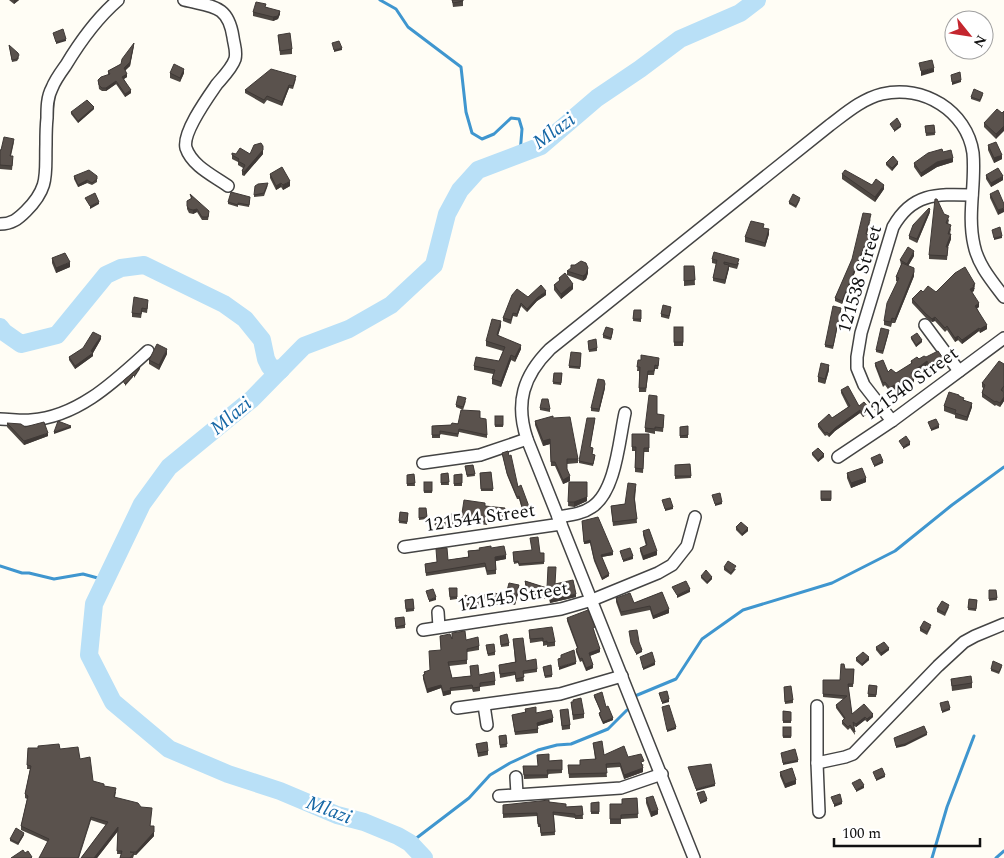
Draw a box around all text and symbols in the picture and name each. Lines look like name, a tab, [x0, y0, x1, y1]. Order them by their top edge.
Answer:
north arrow	[944, 10, 994, 60]
text: N	[968, 31, 992, 51]
water label: Mlazi	[526, 105, 582, 157]
street label: 121538 Street	[830, 221, 890, 337]
street label: 121540 Street	[857, 339, 965, 429]
water label: Mlazi	[203, 389, 259, 443]
street label: 121544 Street	[423, 496, 538, 540]
street label: 121545 Street	[456, 574, 571, 620]
water label: Mlazi	[302, 788, 357, 833]
scale bar	[834, 816, 980, 848]
text: 100 m	[842, 822, 881, 845]

